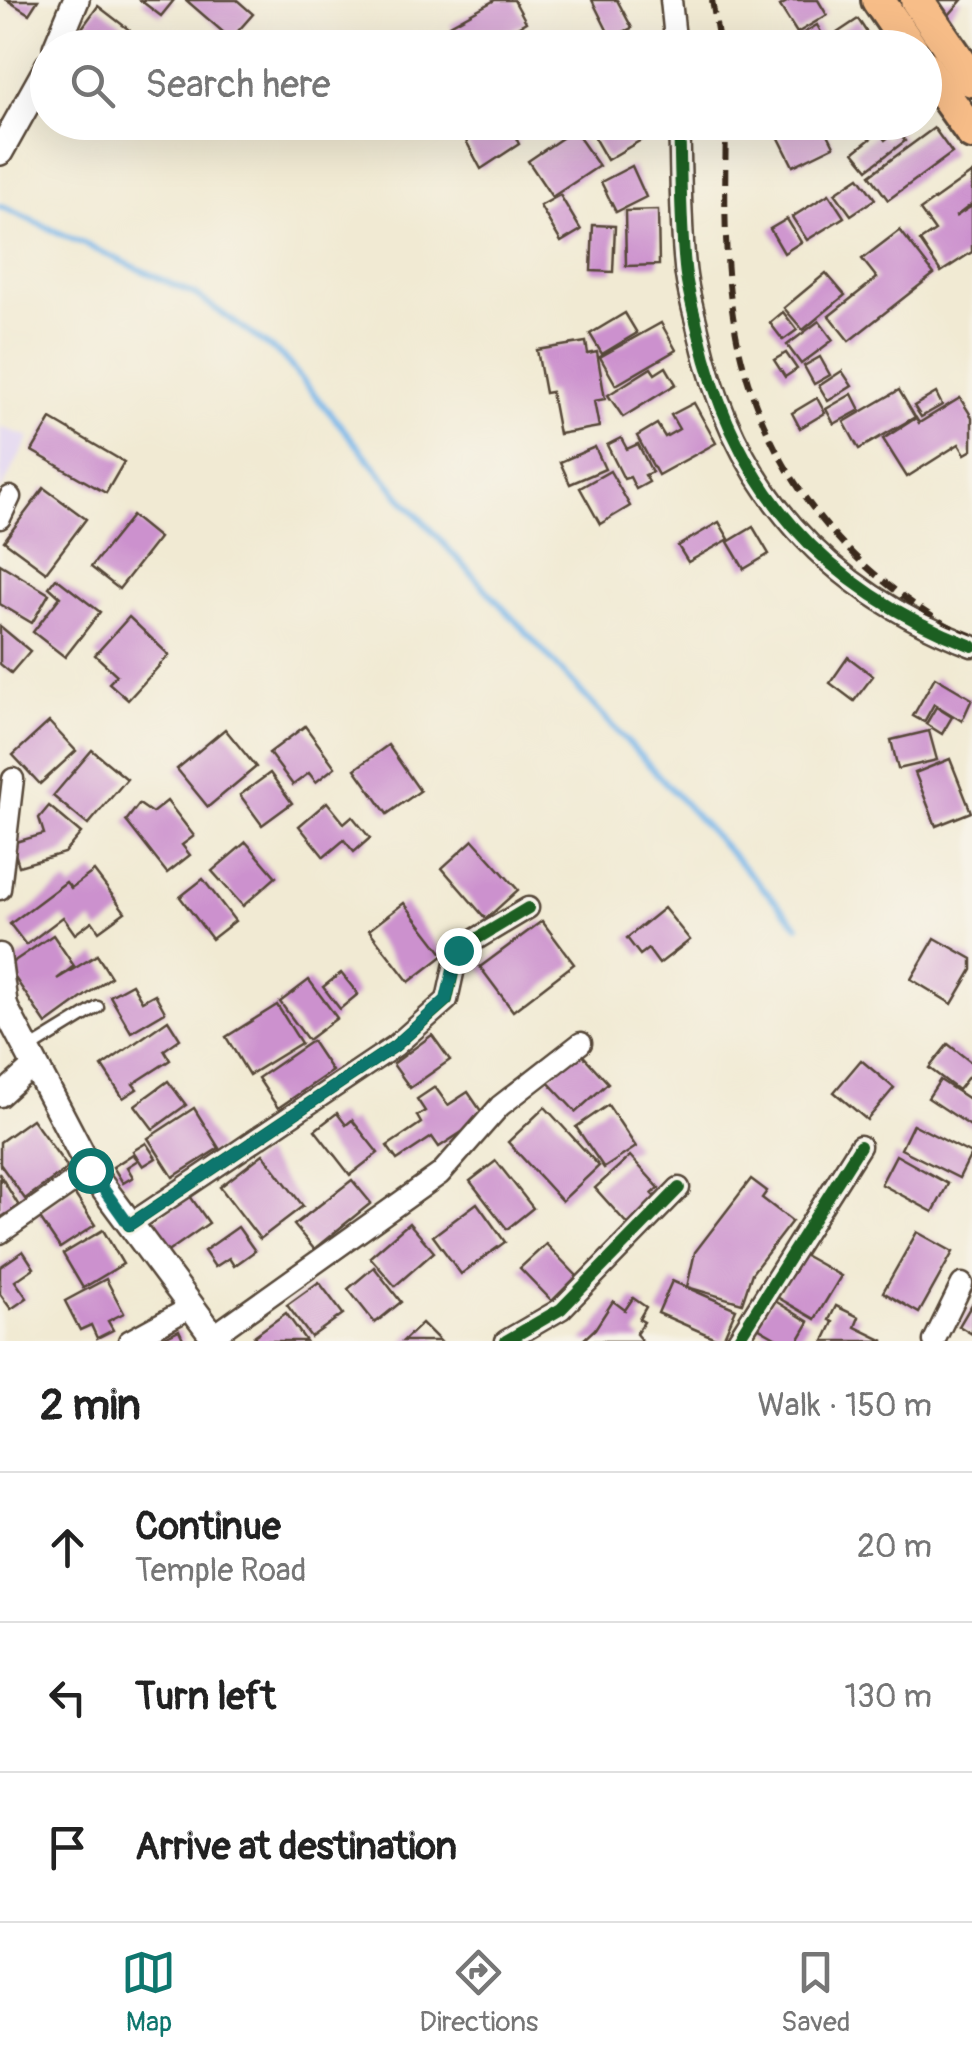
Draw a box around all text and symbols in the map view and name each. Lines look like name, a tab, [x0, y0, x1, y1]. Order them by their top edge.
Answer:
search box	[30, 30, 942, 140]
icon: search	[65, 58, 120, 113]
text: Search here	[145, 61, 331, 109]
route end	[436, 928, 482, 974]
route start	[68, 1148, 114, 1194]
text: 2 min	[40, 1380, 141, 1432]
text: Walk · 150 m	[758, 1386, 932, 1426]
text: Continue	[135, 1503, 281, 1551]
icon: ahead	[40, 1520, 95, 1575]
text: 20 m	[857, 1527, 932, 1567]
text: Temple Road	[135, 1551, 306, 1591]
icon: left	[40, 1670, 95, 1725]
text: Turn left	[135, 1673, 276, 1721]
text: 130 m	[844, 1677, 932, 1717]
icon: arrive	[40, 1820, 95, 1875]
text: Arrive at destination	[135, 1823, 457, 1871]
tab: Map	[121, 1945, 176, 2040]
tab: Directions	[419, 1945, 538, 2040]
tab: Saved	[781, 1945, 851, 2040]

